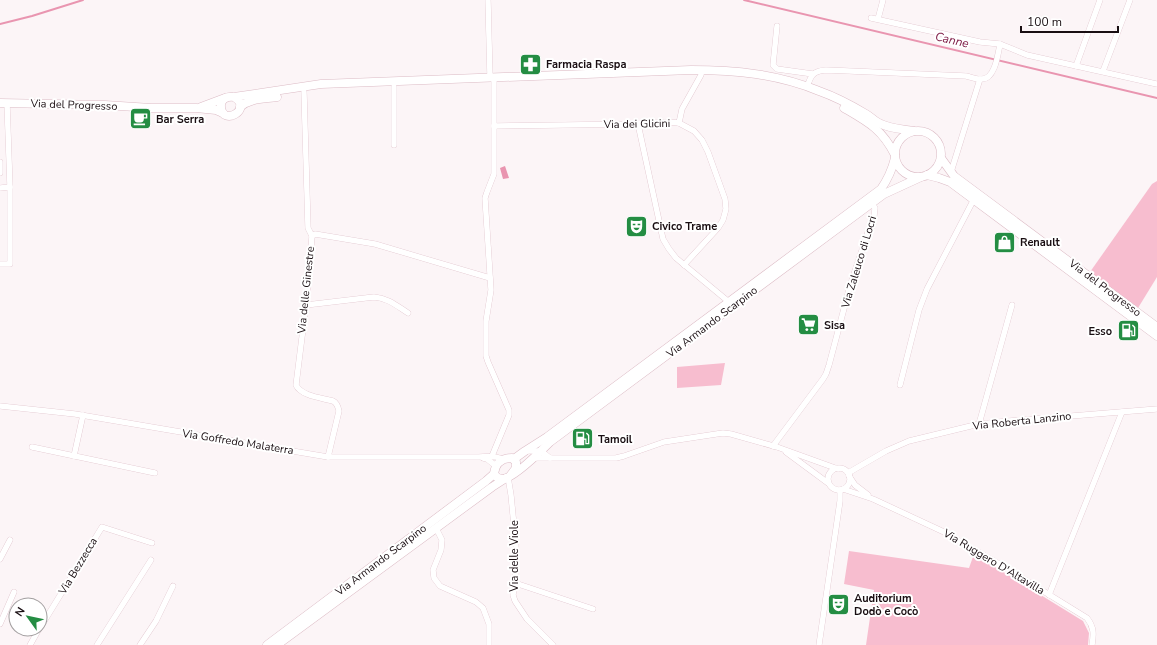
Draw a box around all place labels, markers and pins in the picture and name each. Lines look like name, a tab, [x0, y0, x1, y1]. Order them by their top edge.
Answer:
pharmacy icon: Farmacia Raspa	[518, 51, 544, 77]
place label: Farmacia Raspa	[546, 57, 626, 72]
cafe icon: Bar Serra	[127, 106, 153, 132]
place label: Bar Serra	[156, 112, 204, 127]
theatre icon: Civico Trame	[623, 213, 649, 239]
place label: Civico Trame	[652, 219, 717, 234]
shop icon: Renault	[992, 229, 1018, 255]
place label: Renault	[1020, 235, 1061, 250]
supermarket icon: Sisa	[796, 312, 822, 338]
place label: Sisa	[824, 318, 845, 333]
fuel station icon: Esso	[1115, 318, 1141, 344]
place label: Esso	[1088, 324, 1112, 339]
fuel station icon: Tamoil	[570, 426, 596, 452]
place label: Tamoil	[598, 432, 633, 447]
theatre icon: Auditorium Dodò e Cocò	[826, 591, 852, 617]
place label: Auditorium Dodò e Cocò	[854, 591, 918, 619]

